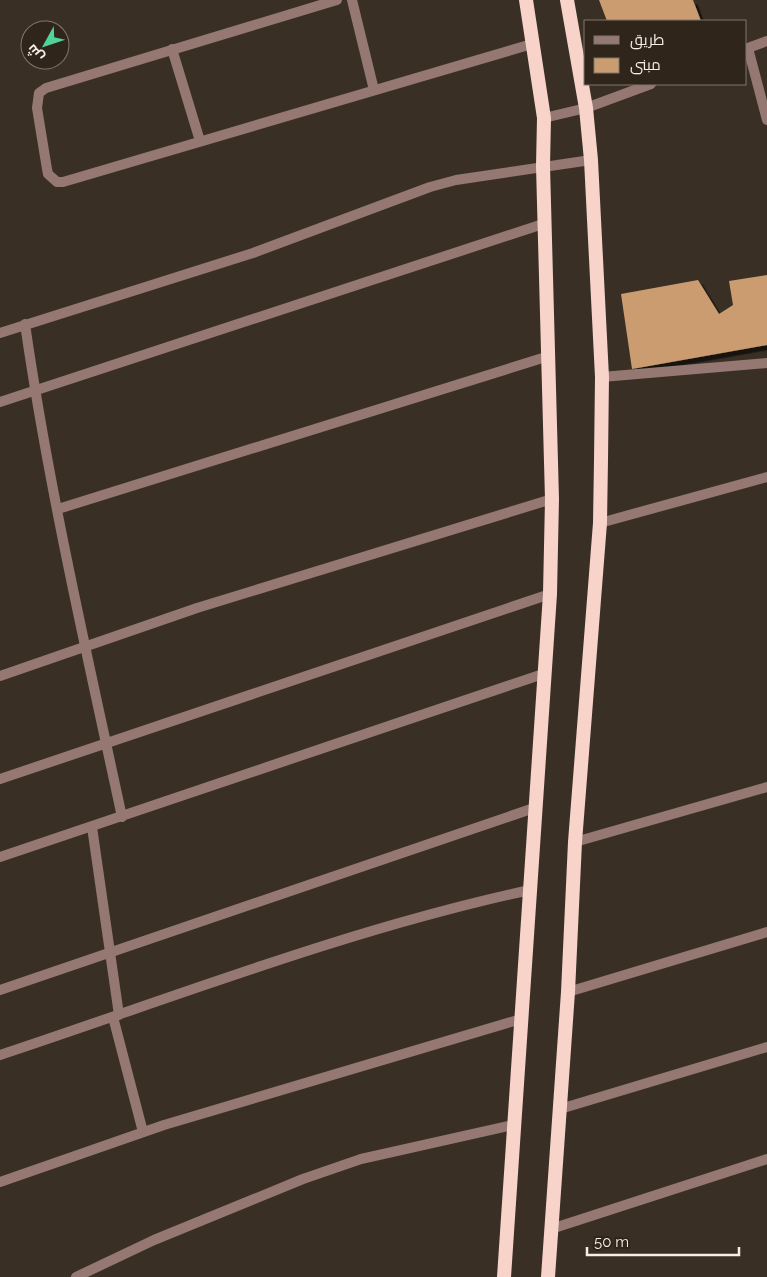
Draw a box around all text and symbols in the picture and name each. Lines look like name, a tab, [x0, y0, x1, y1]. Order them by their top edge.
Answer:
north arrow	[20, 20, 70, 70]
legend	[584, 20, 747, 85]
text: طريق	[630, 31, 664, 50]
text: ش	[23, 41, 48, 65]
text: مبنى	[630, 56, 661, 75]
scale bar	[587, 1224, 740, 1256]
text: 50 m	[594, 1233, 629, 1251]

